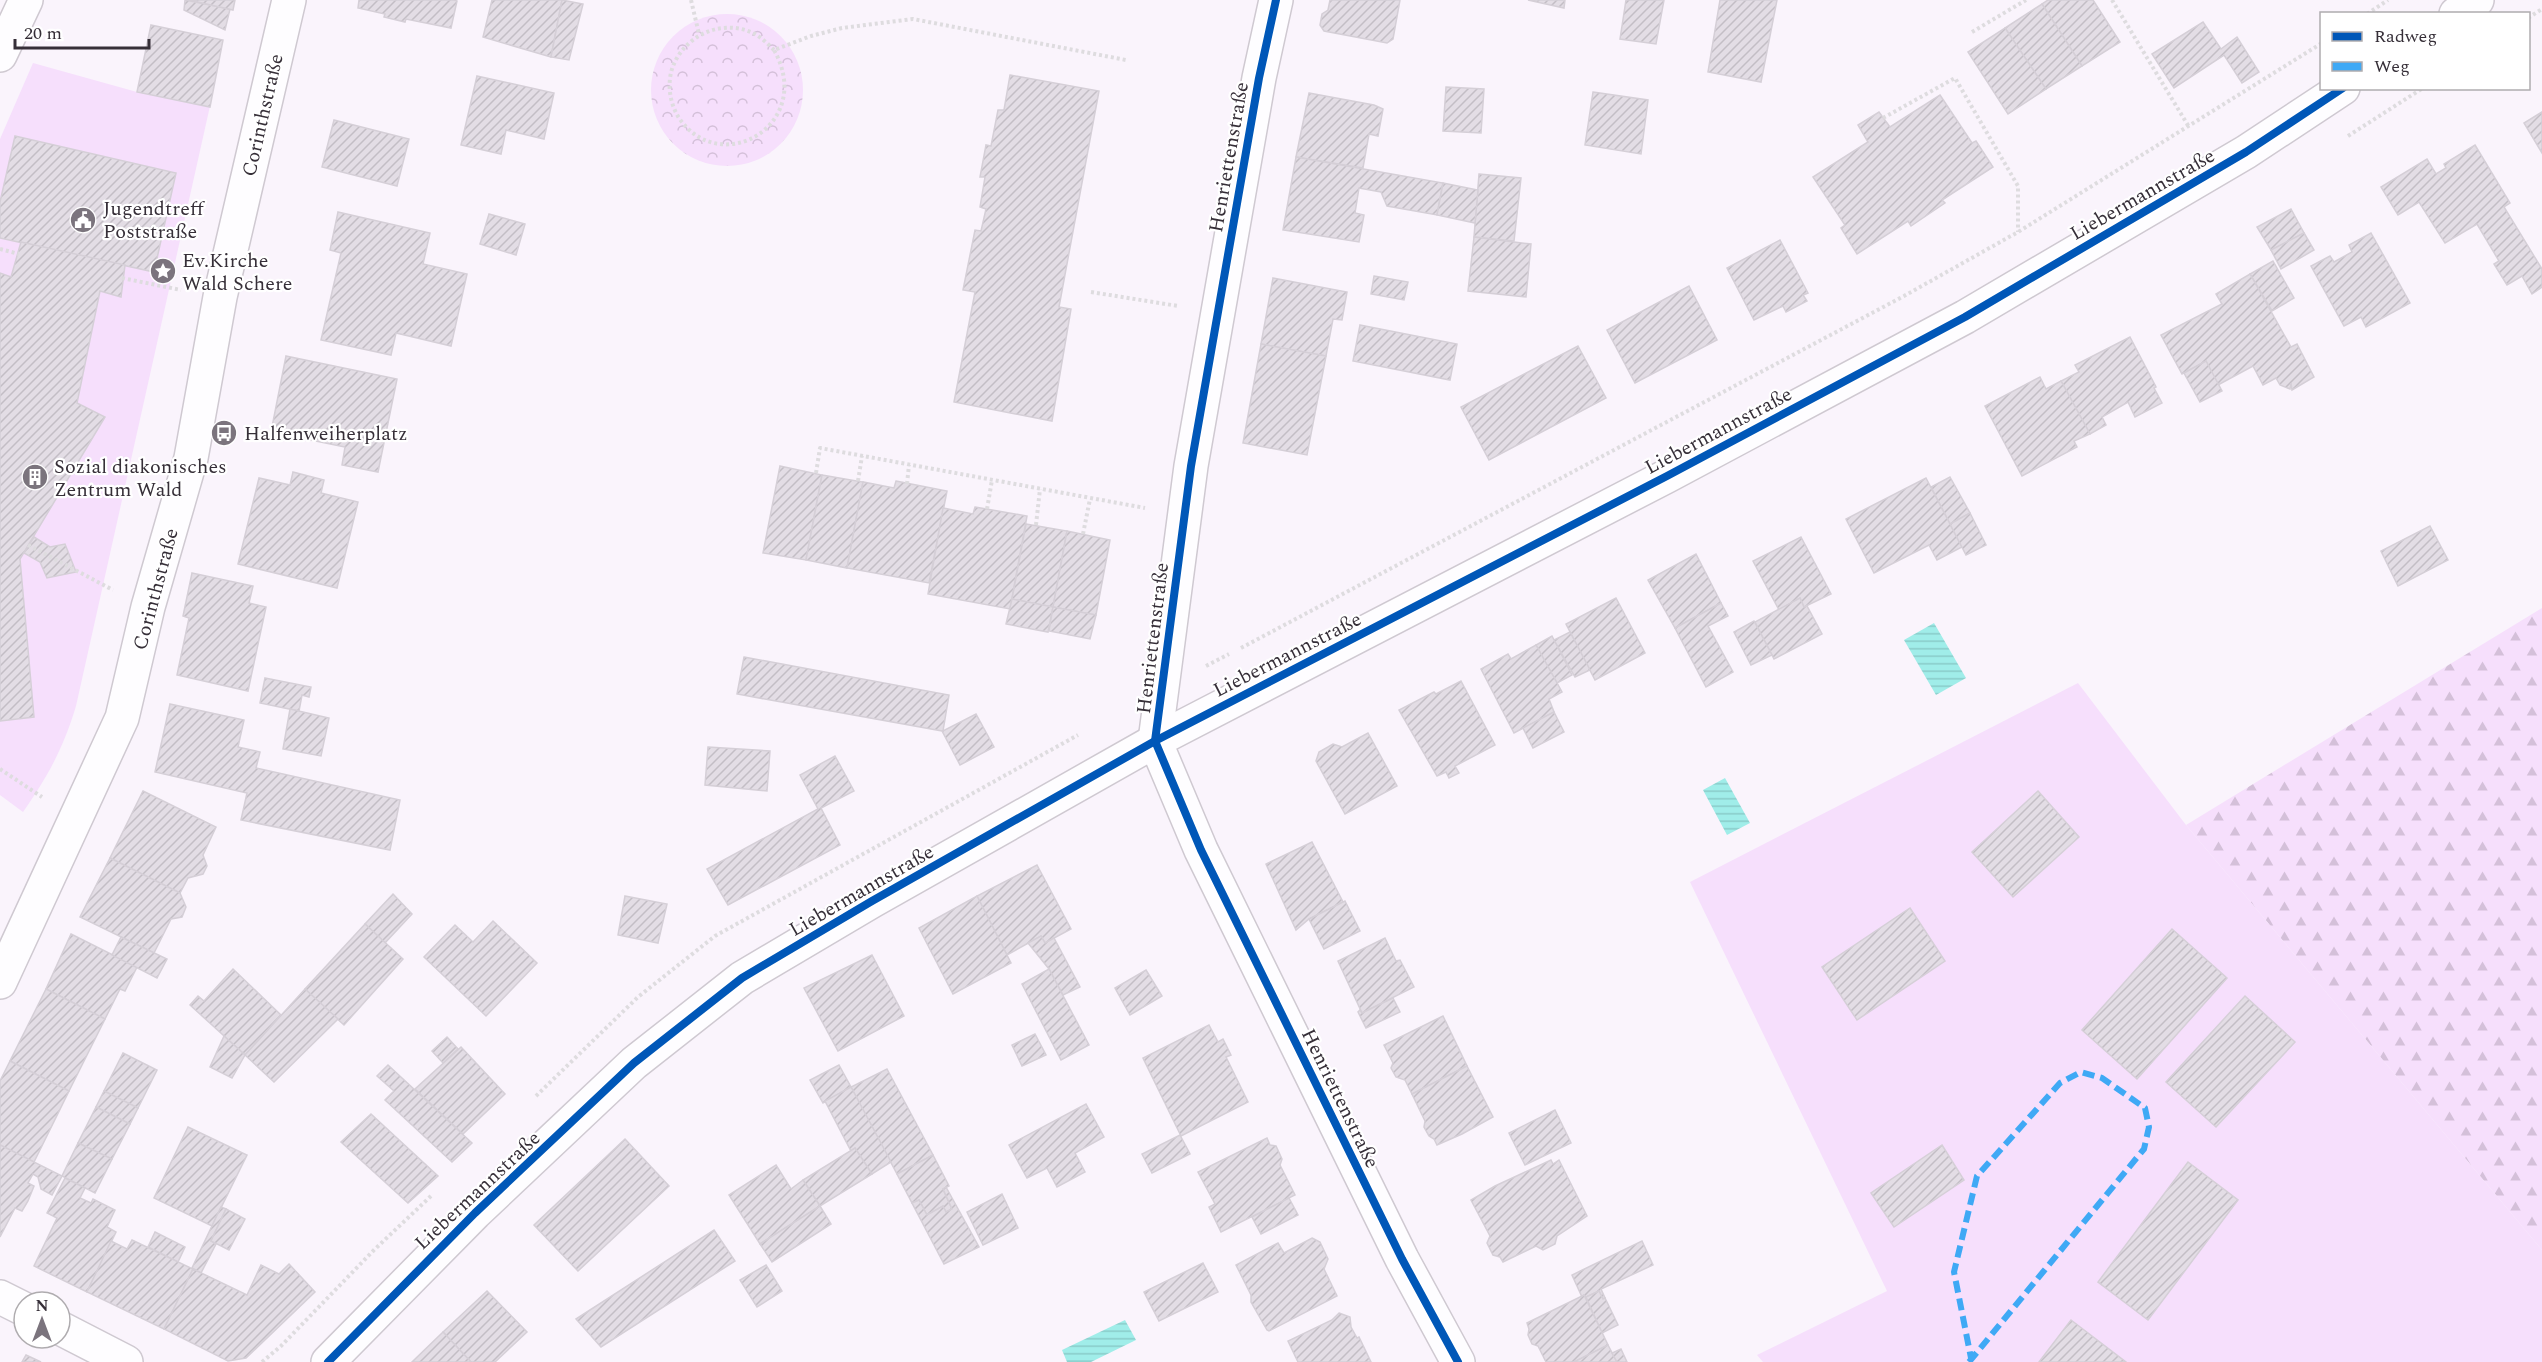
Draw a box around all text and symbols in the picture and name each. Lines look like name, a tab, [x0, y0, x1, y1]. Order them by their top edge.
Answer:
scale bar	[15, 12, 148, 50]
legend	[2320, 12, 2530, 90]
text: 20 m	[24, 20, 62, 47]
text: Radweg	[2374, 23, 2437, 50]
street label: Corinthstraße	[234, 51, 292, 180]
text: Weg	[2374, 53, 2410, 80]
street label: Henriettenstraße	[1201, 80, 1257, 235]
street label: Liebermannstraße	[2064, 141, 2221, 249]
place label: Jugendtreff Poststraße	[103, 194, 205, 247]
public building icon: Jugendtreff Poststraße	[68, 205, 98, 235]
place label: Ev.Kirche Wald Schere	[182, 246, 293, 299]
place icon: Ev.Kirche Wald Schere	[148, 256, 178, 286]
street label: Liebermannstraße	[1639, 379, 1797, 482]
bus stop icon: Halfenweiherplatz	[209, 418, 239, 448]
place label: Halfenweiherplatz	[244, 419, 408, 449]
place label: Sozial diakonisches Zentrum Wald	[54, 452, 227, 505]
building icon: Sozial diakonisches Zentrum Wald	[20, 462, 50, 492]
street label: Corinthstraße	[125, 525, 187, 654]
street label: Henriettenstraße	[1129, 561, 1177, 716]
street label: Liebermannstraße	[1208, 605, 1367, 705]
street label: Liebermannstraße	[783, 837, 940, 945]
street label: Henriettenstraße	[1293, 1023, 1387, 1173]
street label: Liebermannstraße	[408, 1124, 548, 1257]
north arrow	[12, 1290, 72, 1350]
text: N	[35, 1294, 49, 1318]

